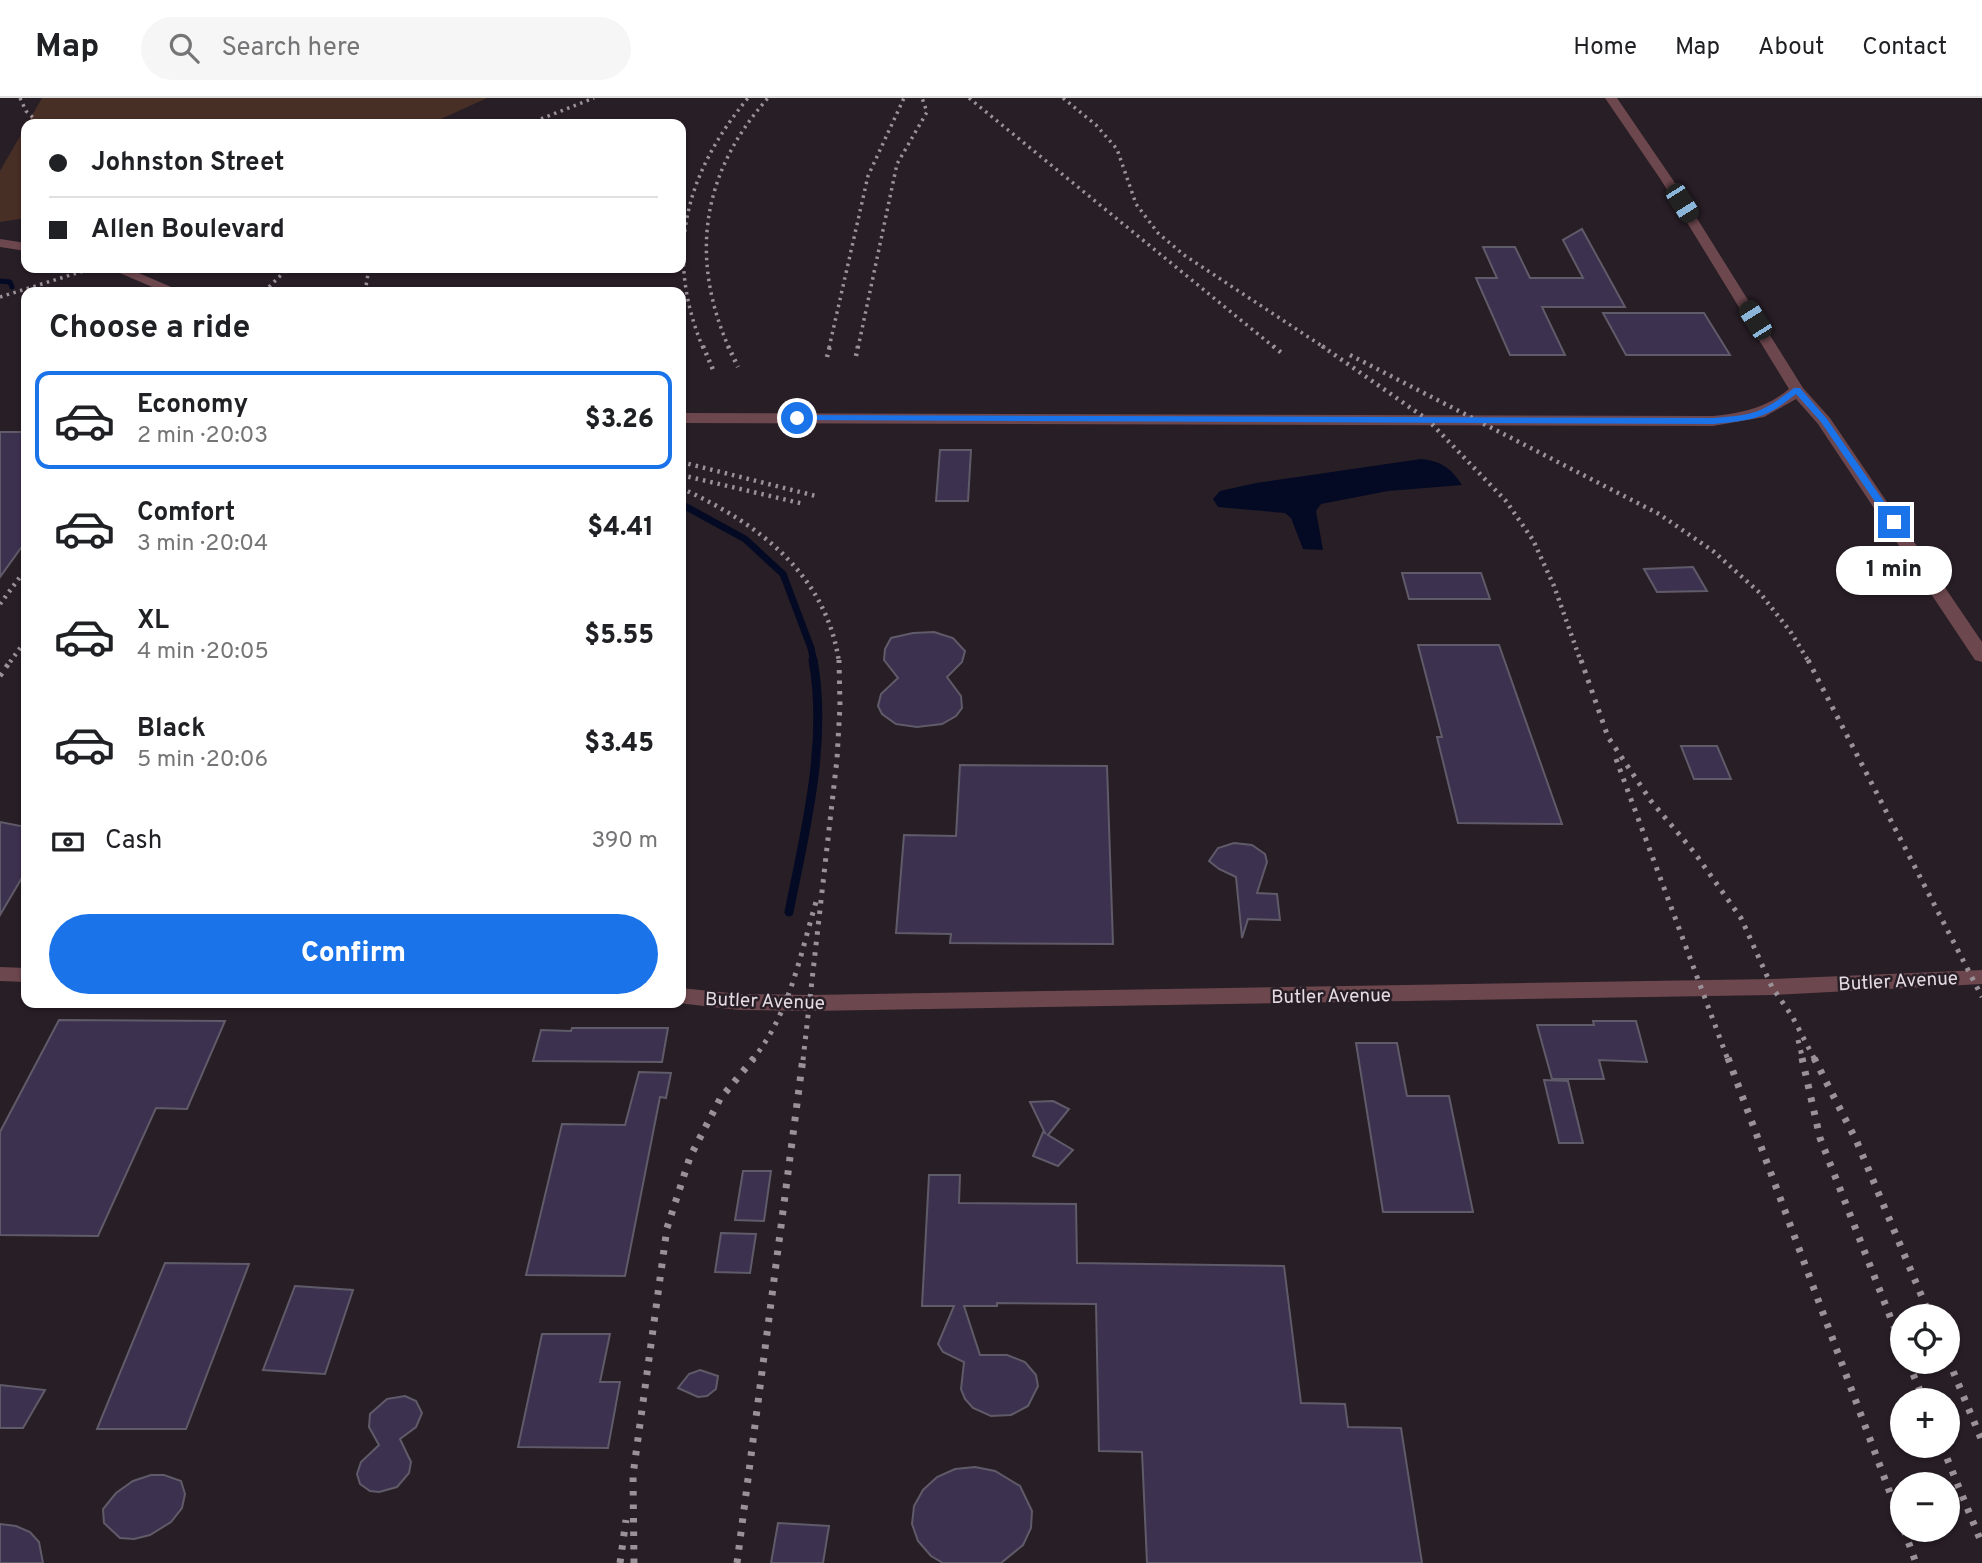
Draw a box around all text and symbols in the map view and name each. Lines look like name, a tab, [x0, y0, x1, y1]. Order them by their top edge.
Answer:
search box	[141, 17, 631, 80]
text: Map	[35, 27, 99, 69]
icon: search	[165, 29, 203, 67]
text: Search here	[221, 32, 360, 65]
text: Home	[1573, 33, 1637, 63]
text: Map	[1675, 33, 1720, 63]
text: About	[1758, 33, 1824, 63]
text: Contact	[1862, 33, 1947, 63]
text: Johnston Street	[91, 147, 285, 180]
car	[1662, 180, 1703, 226]
text: Allen Boulevard	[91, 214, 285, 247]
car	[1735, 297, 1776, 343]
text: Choose a ride	[49, 309, 250, 349]
icon: car	[53, 389, 116, 452]
text: Economy	[137, 389, 248, 422]
route start	[781, 402, 813, 434]
text: $3.26	[585, 404, 654, 437]
text: 2 min · 20:03	[137, 422, 268, 451]
icon: car	[53, 497, 116, 560]
text: Comfort	[137, 497, 235, 530]
route end	[1878, 506, 1910, 538]
text: $4.41	[587, 512, 654, 545]
text: 3 min · 20:04	[137, 530, 268, 559]
callout: 1 min	[1836, 546, 1952, 596]
text: 1 min	[1866, 556, 1922, 585]
icon: car	[53, 605, 116, 668]
text: XL	[137, 605, 169, 638]
text: $5.55	[584, 620, 654, 653]
text: 4 min · 20:05	[137, 638, 269, 667]
icon: car	[53, 713, 116, 776]
text: Black	[137, 713, 206, 746]
text: $3.45	[584, 728, 654, 761]
text: 5 min · 20:06	[137, 746, 268, 775]
icon: cash	[49, 823, 87, 861]
text: Cash	[105, 825, 162, 858]
text: 390 m	[591, 827, 658, 856]
button: Confirm	[49, 914, 658, 994]
street label: Butler Avenue	[1838, 967, 1959, 997]
street label: Butler Avenue	[1271, 984, 1391, 1010]
street label: Butler Avenue	[705, 988, 825, 1016]
map controls	[1890, 1304, 1960, 1542]
button: locate	[1890, 1304, 1960, 1374]
button: +	[1890, 1388, 1960, 1458]
button: −	[1890, 1472, 1960, 1542]

